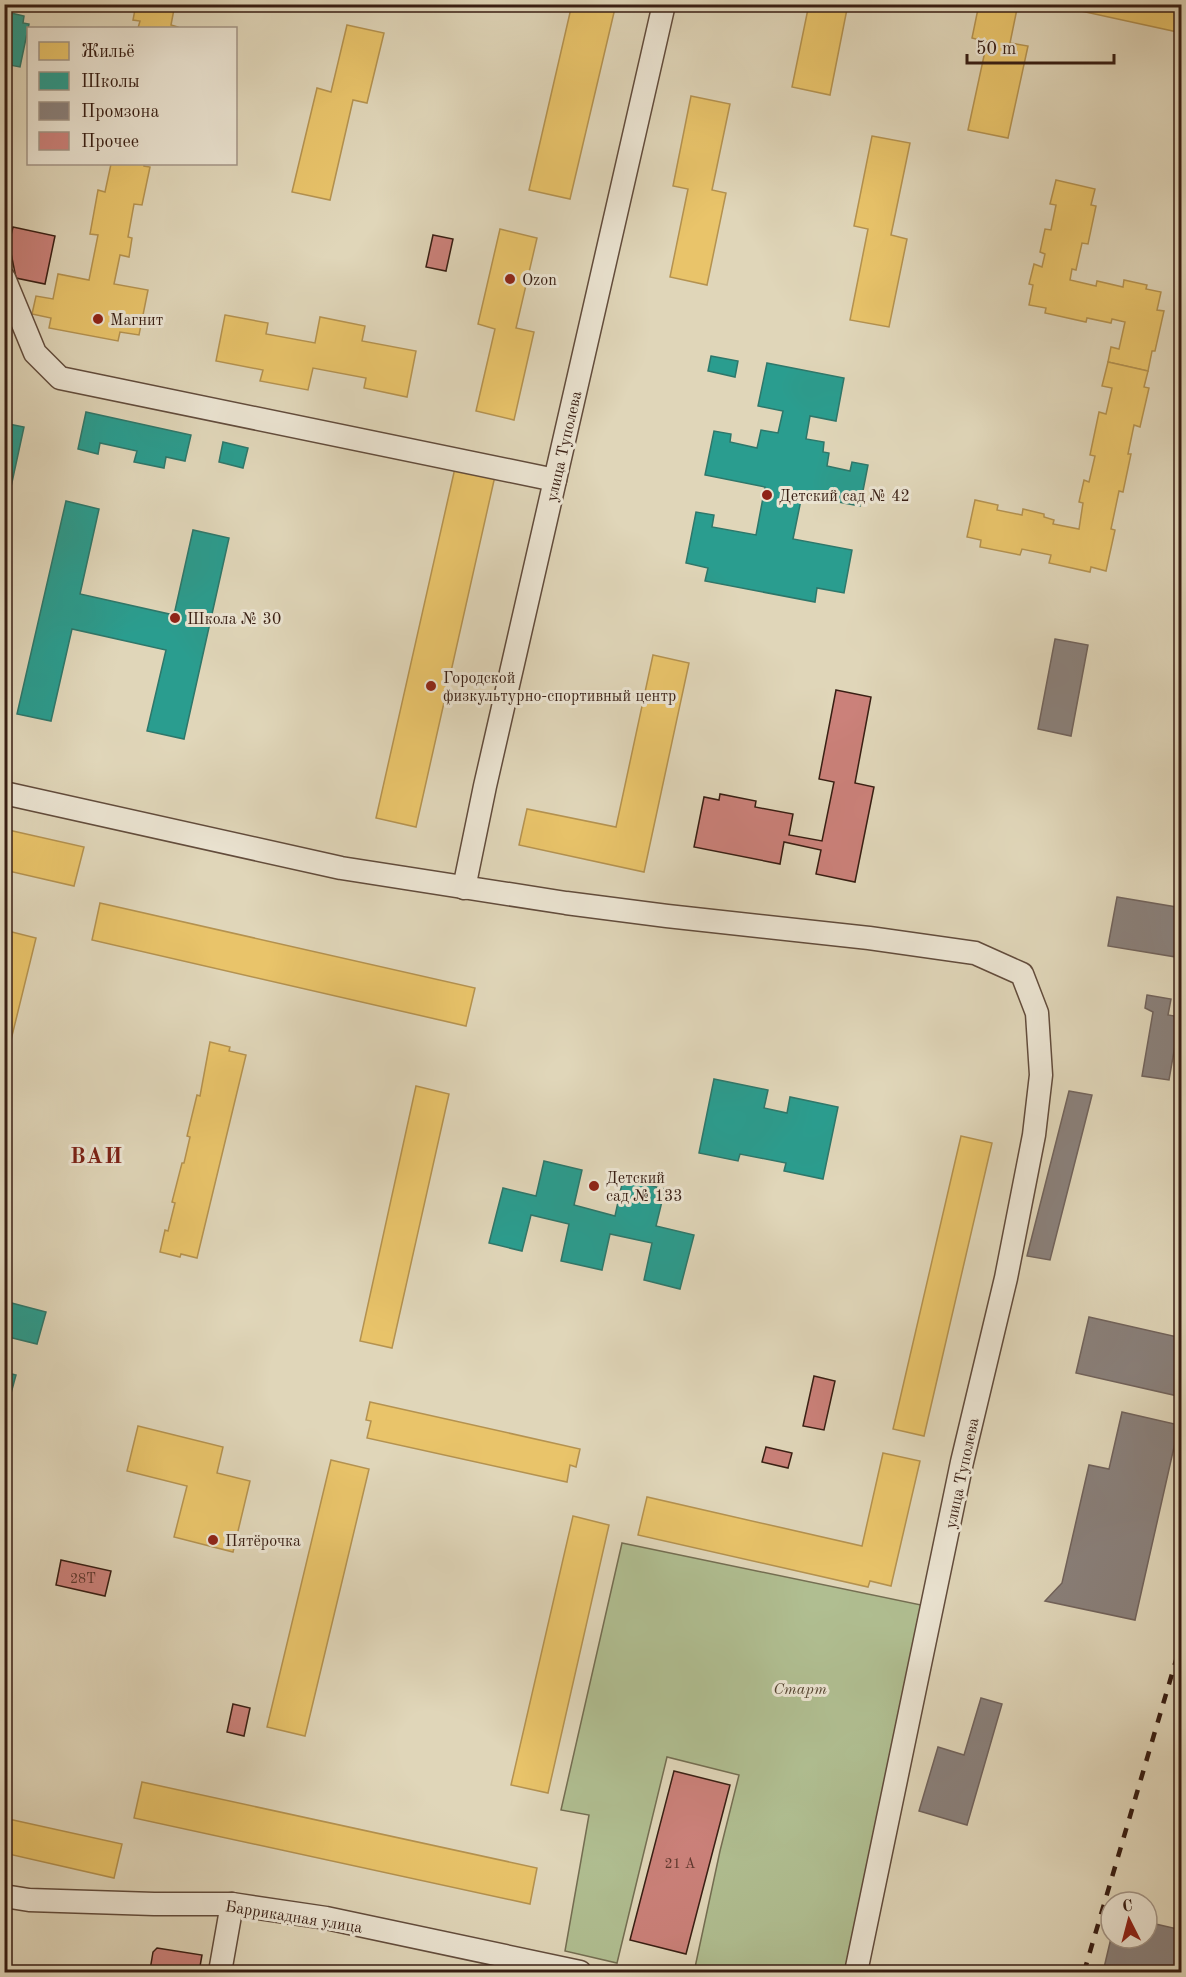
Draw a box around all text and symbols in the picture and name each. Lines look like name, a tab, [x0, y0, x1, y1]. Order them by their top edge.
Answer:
legend	[27, 27, 237, 165]
scale bar	[967, 27, 1114, 65]
text: 50 m	[976, 40, 1016, 58]
text: Жильё	[81, 43, 135, 61]
text: Школы	[81, 73, 140, 91]
text: Промзона	[81, 103, 159, 121]
text: Прочее	[81, 133, 139, 151]
marker: Ozon	[503, 272, 517, 286]
place label: Ozon	[522, 273, 557, 289]
marker: Магнит	[91, 312, 105, 326]
place label: Магнит	[110, 313, 163, 329]
street label: улица Туполева	[544, 389, 585, 503]
marker: Детский сад № 42	[760, 488, 774, 502]
place label: Детский сад № 42	[779, 489, 910, 505]
marker: Школа № 30	[168, 611, 182, 625]
place label: Школа № 30	[187, 612, 281, 628]
place label: Городской физкультурно-спортивный центр	[443, 671, 676, 705]
marker: Городской физкультурно-спортивный центр	[424, 679, 438, 693]
district label: ВАИ	[70, 1146, 124, 1168]
place label: Детский сад № 133	[606, 1171, 683, 1205]
marker: Детский сад № 133	[587, 1179, 601, 1193]
street label: улица Туполева	[943, 1416, 983, 1530]
marker: Пятёрочка	[206, 1533, 220, 1547]
place label: Пятёрочка	[225, 1534, 301, 1550]
house number: 28Т	[70, 1572, 96, 1586]
park label: Старт	[773, 1682, 827, 1698]
house number: 21 А	[665, 1857, 696, 1871]
north arrow	[1099, 1890, 1159, 1950]
street label: Баррикадная улица	[224, 1899, 363, 1937]
text: С	[1122, 1899, 1134, 1916]

